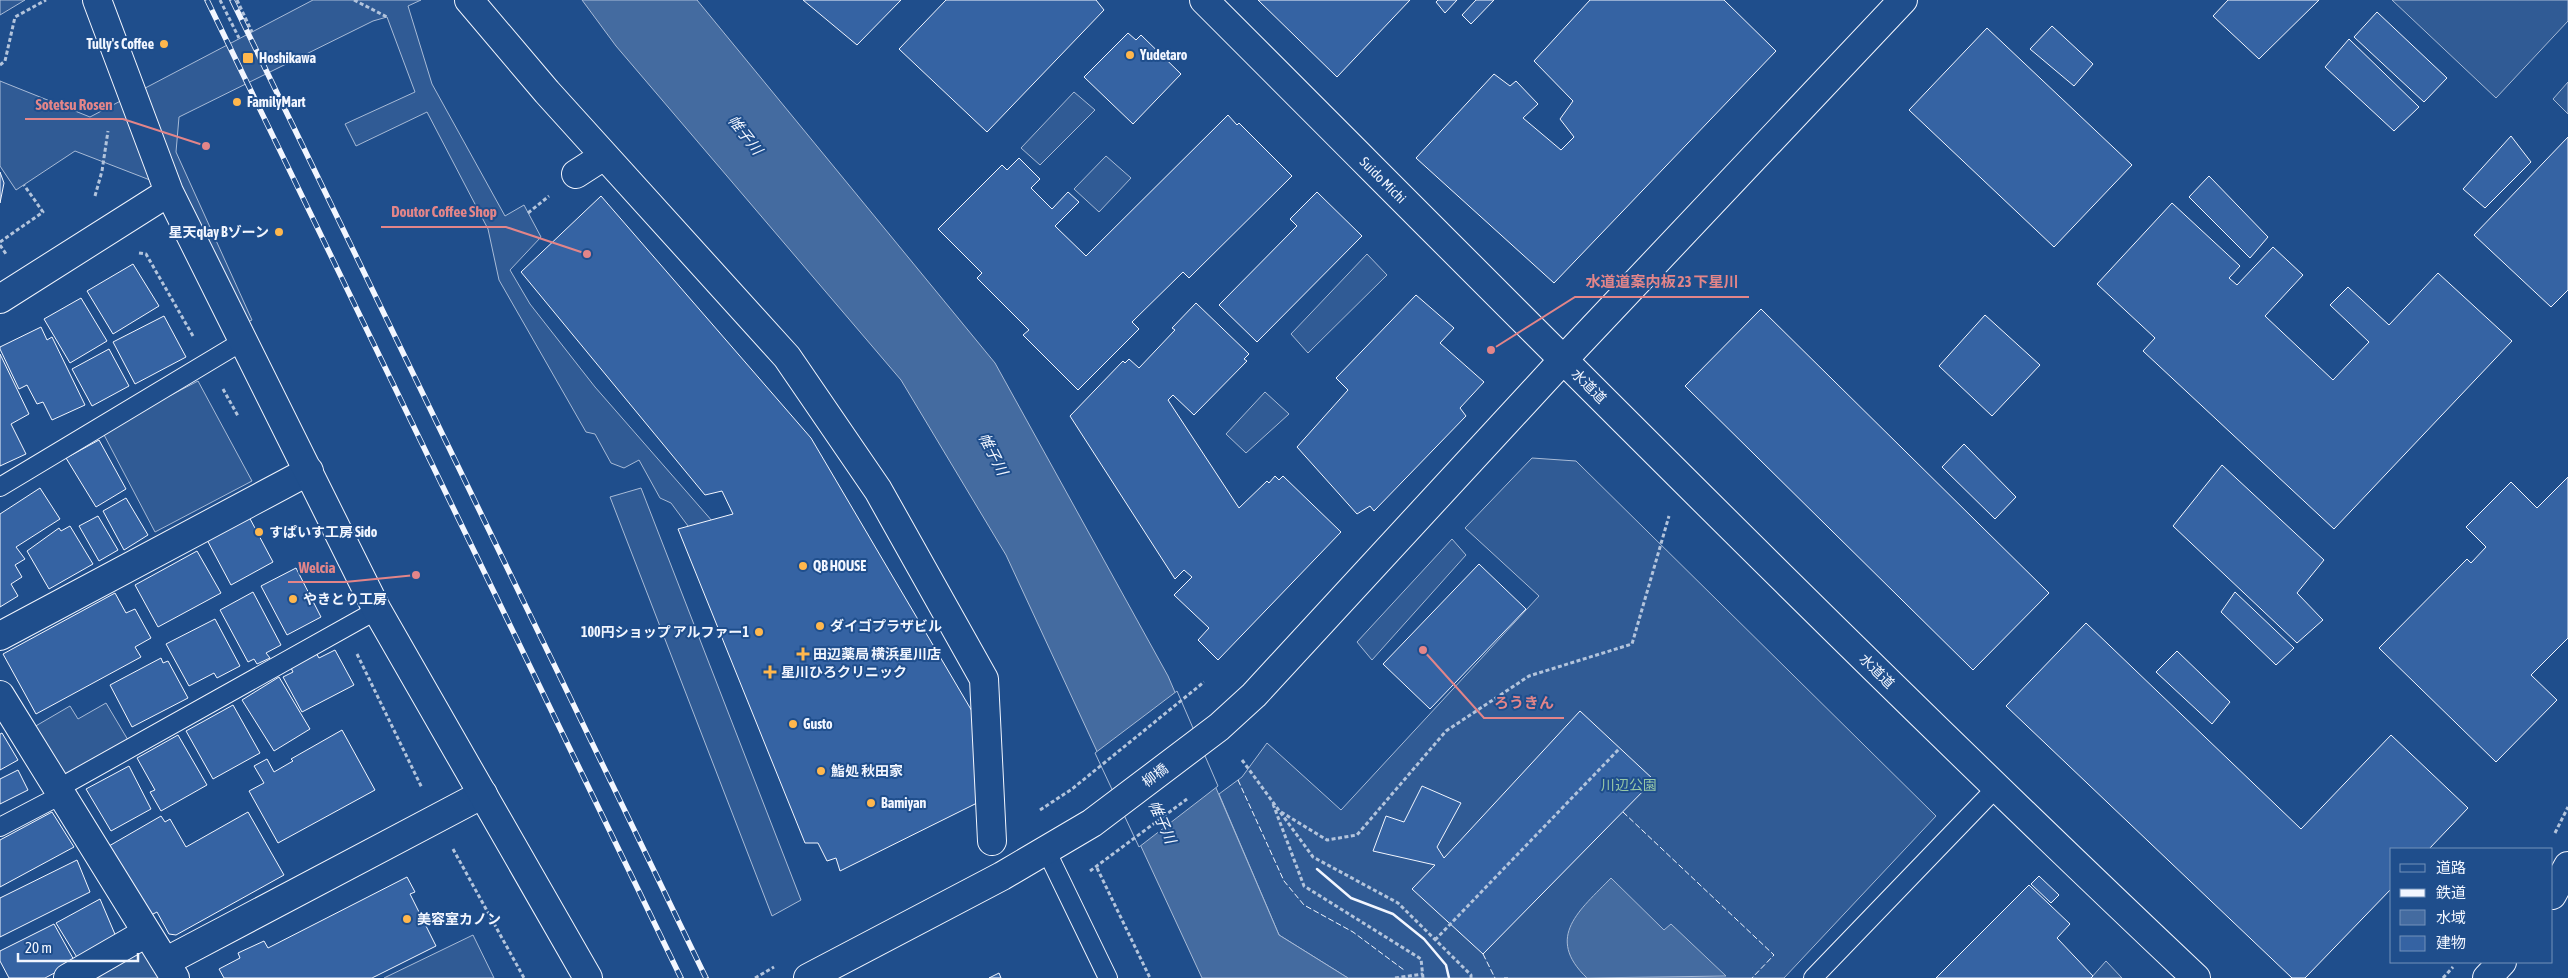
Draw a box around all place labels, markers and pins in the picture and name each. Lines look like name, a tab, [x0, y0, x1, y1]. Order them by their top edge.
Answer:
place label: Tully's Coffee	[86, 36, 154, 52]
marker: Tully's Coffee	[158, 38, 170, 50]
place label: Yudetaro	[1139, 47, 1188, 63]
marker: Yudetaro	[1124, 49, 1136, 61]
place label: Hoshikawa	[259, 50, 317, 66]
marker: Hoshikawa	[241, 51, 255, 65]
callout: Sotetsu Rosen	[25, 89, 123, 119]
place label: FamilyMart	[247, 94, 305, 110]
marker: FamilyMart	[231, 96, 243, 108]
callout: Doutor Coffee Shop	[381, 197, 506, 227]
place label: 星天qlay Bゾーン	[169, 224, 269, 240]
marker: 星天qlay Bゾーン	[273, 226, 285, 238]
callout: 水道道案内板 23 下星川	[1575, 267, 1749, 297]
place label: すぱいす工房 Sido	[269, 524, 378, 540]
marker: すぱいす工房 Sido	[253, 526, 265, 538]
callout: Welcia	[288, 552, 345, 582]
place label: QB HOUSE	[813, 558, 866, 574]
marker: QB HOUSE	[797, 560, 809, 572]
place label: やきとり工房	[303, 591, 387, 607]
marker: やきとり工房	[287, 593, 299, 605]
place label: ダイゴプラザビル	[830, 618, 942, 634]
marker: ダイゴプラザビル	[814, 620, 826, 632]
place label: 100円ショップ アルファー1	[581, 624, 749, 640]
marker: 100円ショップ アルファー1	[753, 626, 765, 638]
place label: 田辺薬局 横浜星川店	[813, 646, 941, 662]
marker: 田辺薬局 横浜星川店	[797, 648, 809, 660]
place label: 星川ひろクリニック	[781, 664, 907, 680]
marker: 星川ひろクリニック	[763, 665, 777, 679]
callout: ろうきん	[1484, 688, 1564, 718]
place label: Gusto	[803, 716, 833, 732]
marker: Gusto	[787, 718, 799, 730]
place label: 鮨処 秋田家	[831, 763, 903, 779]
marker: 鮨処 秋田家	[815, 765, 827, 777]
place label: Bamiyan	[881, 795, 927, 811]
marker: Bamiyan	[865, 797, 877, 809]
place label: 美容室カノン	[417, 911, 501, 927]
marker: 美容室カノン	[401, 913, 413, 925]

